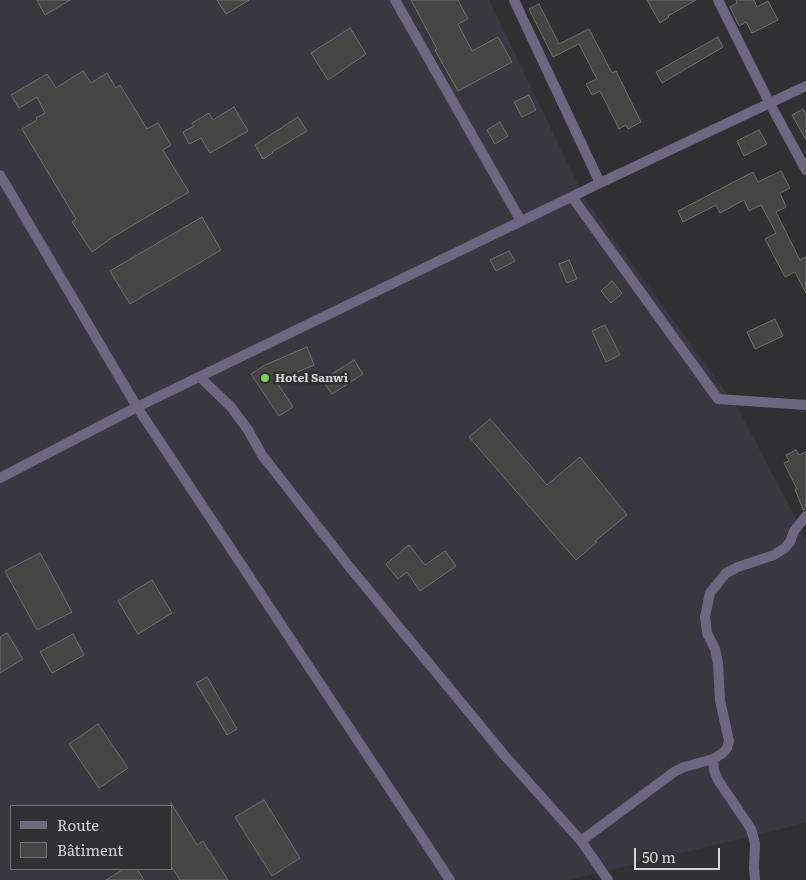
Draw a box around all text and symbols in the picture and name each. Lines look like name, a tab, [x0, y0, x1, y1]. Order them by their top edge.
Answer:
place label: Hotel Sanwi	[275, 371, 348, 385]
marker: Hotel Sanwi	[259, 372, 271, 384]
legend	[10, 805, 172, 870]
text: Route	[57, 813, 99, 836]
text: Bâtiment	[57, 838, 123, 861]
scale bar	[636, 838, 722, 870]
text: 50 m	[642, 845, 676, 868]

